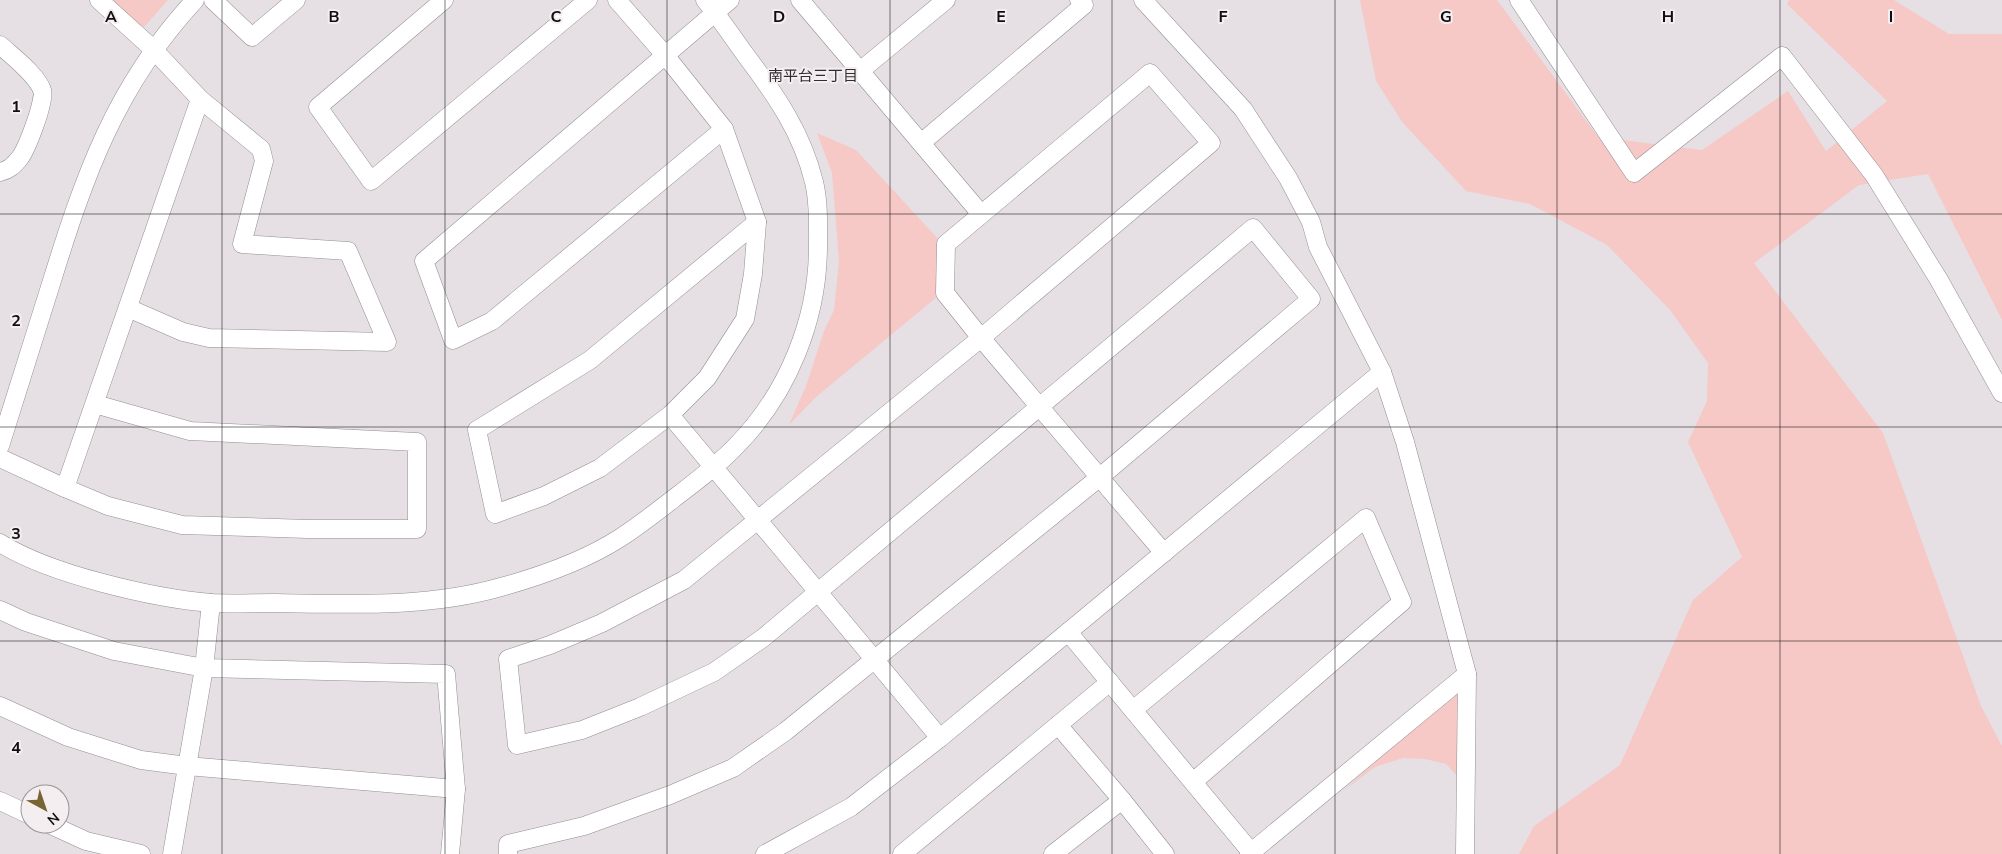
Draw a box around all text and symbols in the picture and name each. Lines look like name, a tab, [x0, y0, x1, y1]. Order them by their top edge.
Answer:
text: A	[105, 6, 117, 28]
text: B	[328, 6, 340, 28]
text: C	[551, 6, 562, 28]
text: D	[773, 6, 785, 28]
text: E	[996, 6, 1006, 28]
text: F	[1219, 6, 1228, 28]
text: G	[1440, 6, 1452, 28]
text: H	[1662, 6, 1674, 28]
text: I	[1889, 6, 1893, 28]
district label: 南平台三丁目	[768, 66, 858, 86]
text: 1	[11, 96, 21, 118]
text: 2	[11, 310, 21, 332]
text: 3	[11, 523, 21, 545]
text: 4	[11, 737, 21, 759]
north arrow	[20, 784, 70, 834]
text: N	[43, 808, 63, 829]

